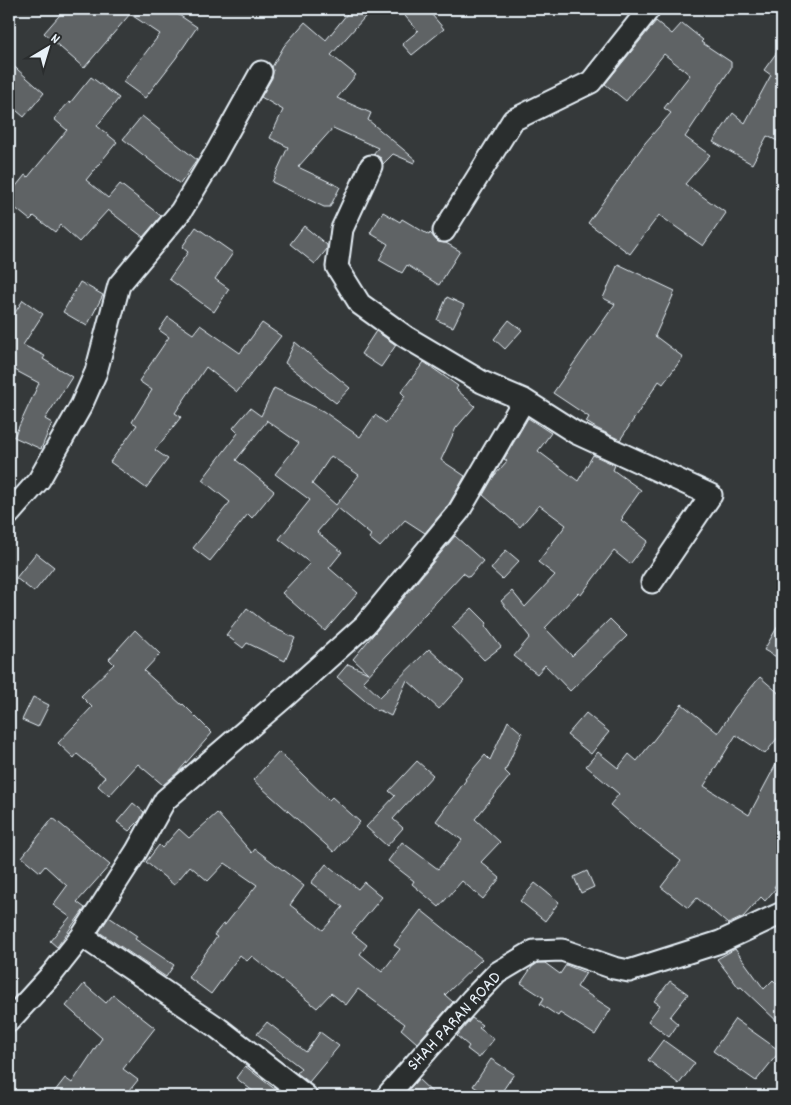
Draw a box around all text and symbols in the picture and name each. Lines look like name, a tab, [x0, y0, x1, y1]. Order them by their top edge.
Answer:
north arrow	[22, 22, 72, 72]
text: N	[46, 29, 64, 49]
street label: SHAH PARAN ROAD	[402, 967, 508, 1077]

